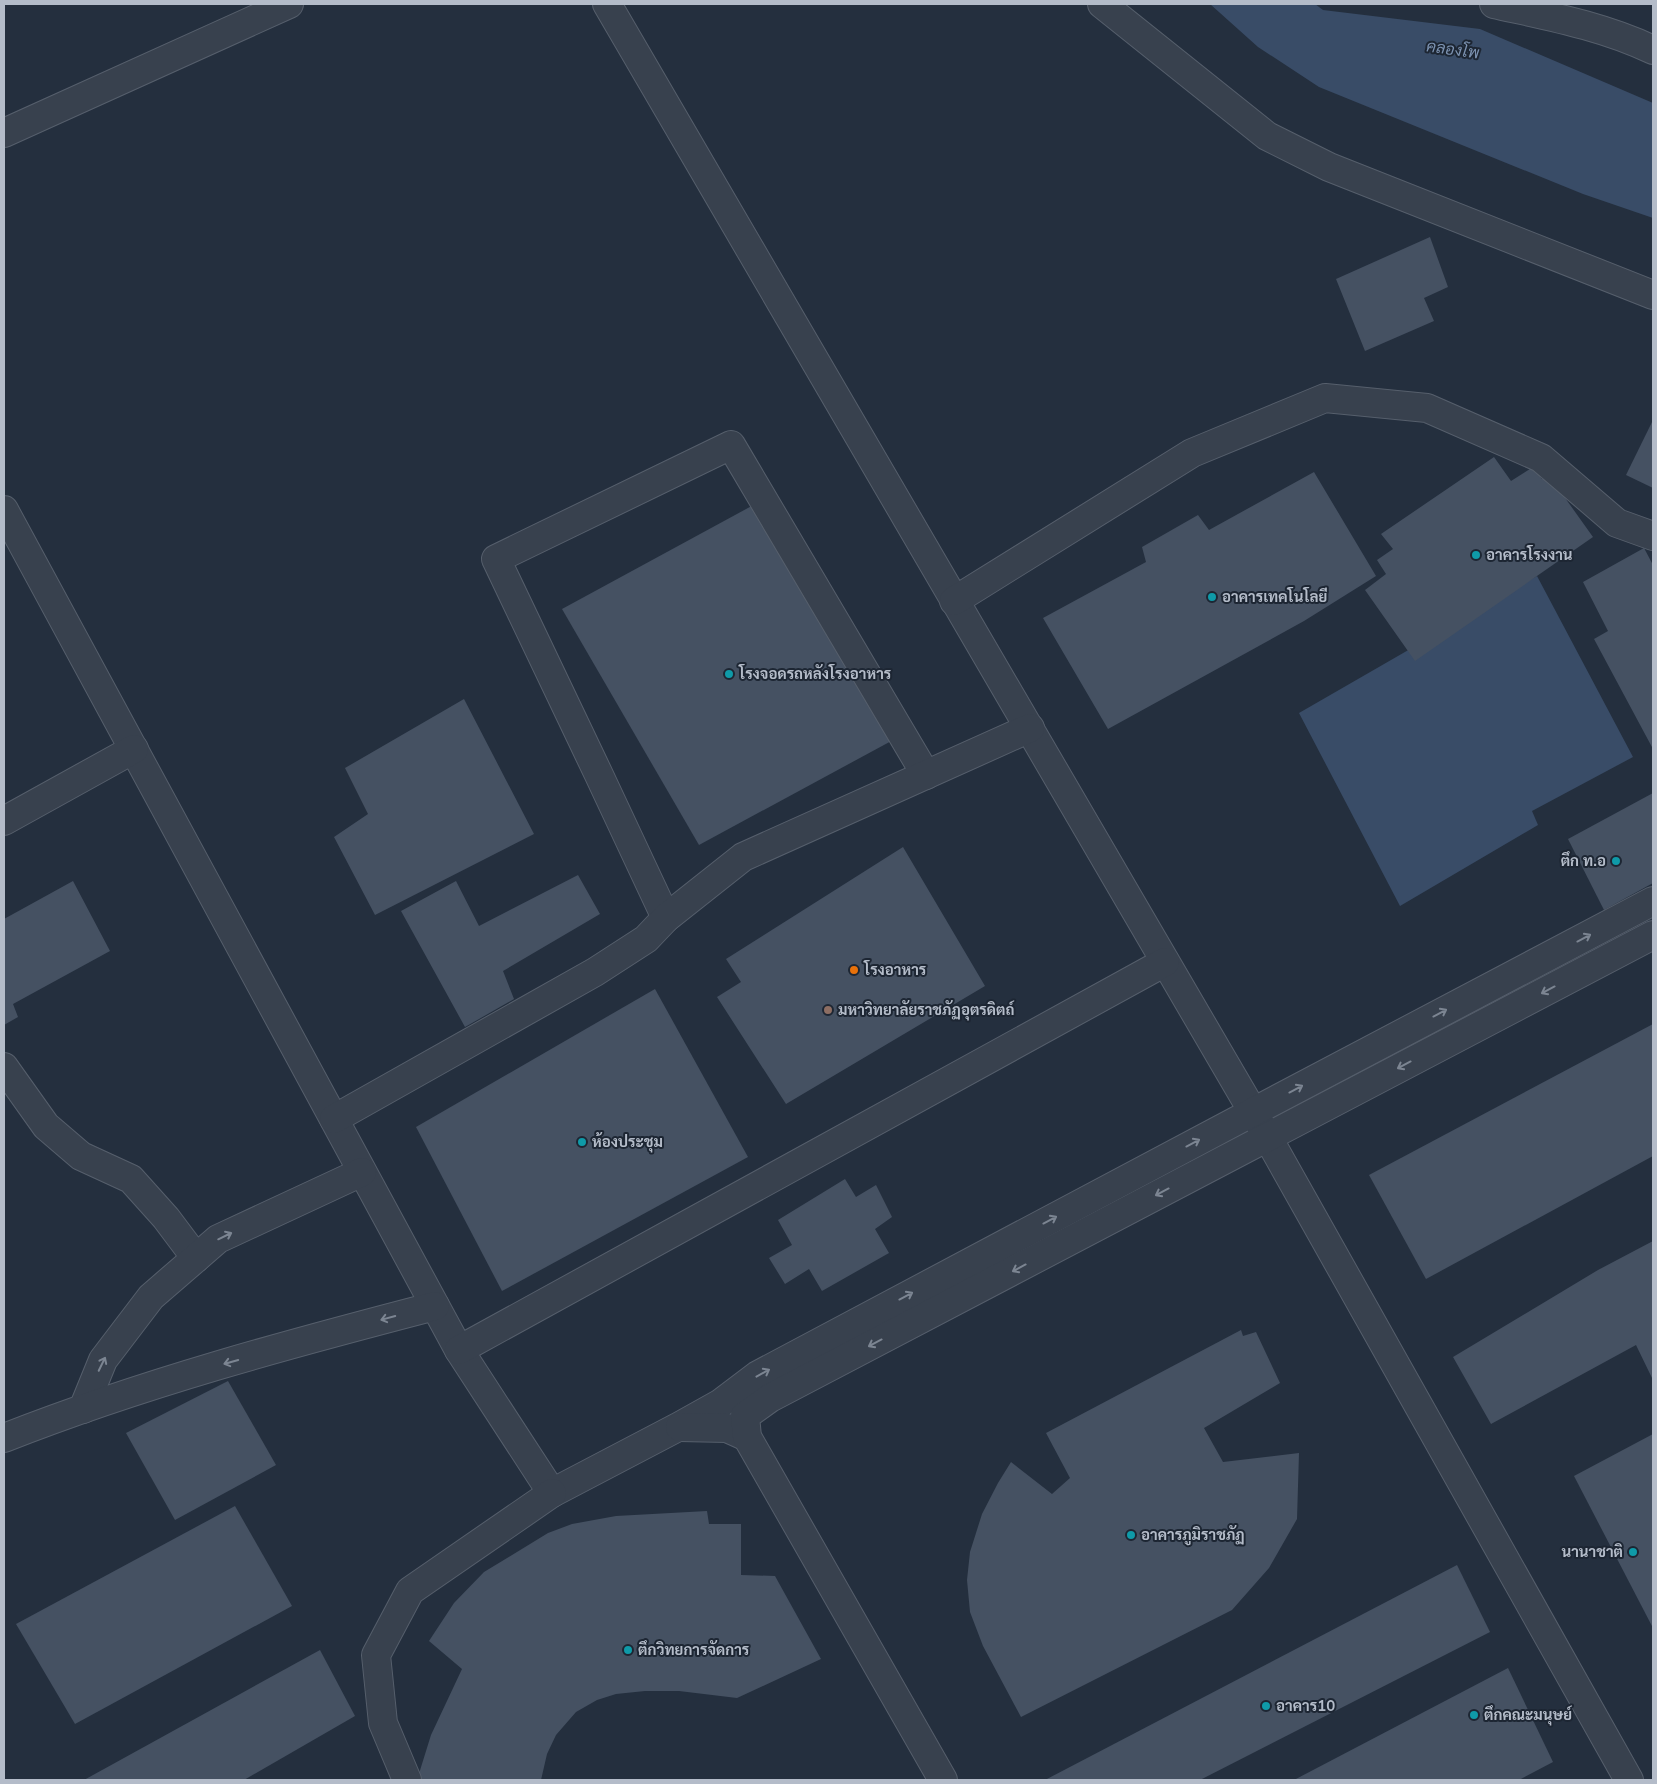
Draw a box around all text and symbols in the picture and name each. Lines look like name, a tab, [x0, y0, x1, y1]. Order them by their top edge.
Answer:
water label: คลองโพ	[1425, 34, 1481, 65]
place label: อาคารโรงงาน	[1486, 544, 1573, 565]
marker: อาคารโรงงาน	[1470, 549, 1482, 561]
place label: อาคารเทคโนโลยี	[1222, 586, 1328, 607]
marker: อาคารเทคโนโลยี	[1206, 591, 1218, 603]
place label: โรงจอดรถหลังโรงอาหาร	[738, 663, 892, 684]
marker: โรงจอดรถหลังโรงอาหาร	[723, 668, 735, 680]
place label: ตึก ท.อ	[1561, 851, 1606, 871]
marker: ตึก ท.อ	[1610, 855, 1622, 867]
one-way arrow	[1576, 933, 1591, 943]
place label: โรงอาหาร	[863, 959, 927, 980]
marker: โรงอาหาร	[848, 964, 860, 976]
one-way arrow	[1541, 986, 1556, 995]
place label: มหาวิทยาลัยราชภัฏอุตรดิตถ์	[838, 1000, 1015, 1021]
marker: มหาวิทยาลัยราชภัฏอุตรดิตถ์	[822, 1004, 834, 1016]
one-way arrow	[1432, 1008, 1447, 1018]
one-way arrow	[1397, 1061, 1412, 1070]
one-way arrow	[1288, 1084, 1303, 1093]
place label: ห้องประชุม	[592, 1132, 663, 1153]
marker: ห้องประชุม	[576, 1136, 588, 1148]
one-way arrow	[1186, 1138, 1201, 1148]
one-way arrow	[1155, 1187, 1170, 1197]
one-way arrow	[1042, 1214, 1057, 1224]
one-way arrow	[217, 1230, 232, 1240]
one-way arrow	[1012, 1263, 1026, 1273]
one-way arrow	[899, 1291, 914, 1301]
one-way arrow	[380, 1314, 396, 1324]
one-way arrow	[868, 1339, 883, 1348]
one-way arrow	[97, 1357, 107, 1372]
one-way arrow	[224, 1357, 240, 1367]
one-way arrow	[756, 1367, 770, 1377]
place label: อาคารภูมิราชภัฏ	[1141, 1525, 1245, 1546]
marker: อาคารภูมิราชภัฏ	[1125, 1529, 1137, 1541]
place label: นานาชาติ	[1561, 1542, 1623, 1562]
marker: นานาชาติ	[1627, 1546, 1639, 1558]
place label: ตึกวิทยการจัดการ	[638, 1640, 750, 1660]
marker: ตึกวิทยการจัดการ	[622, 1644, 634, 1656]
place label: อาคาร10	[1276, 1696, 1335, 1716]
marker: อาคาร10	[1260, 1700, 1272, 1712]
place label: ตึกคณะมนุษย์	[1484, 1705, 1573, 1726]
marker: ตึกคณะมนุษย์	[1468, 1709, 1480, 1721]

